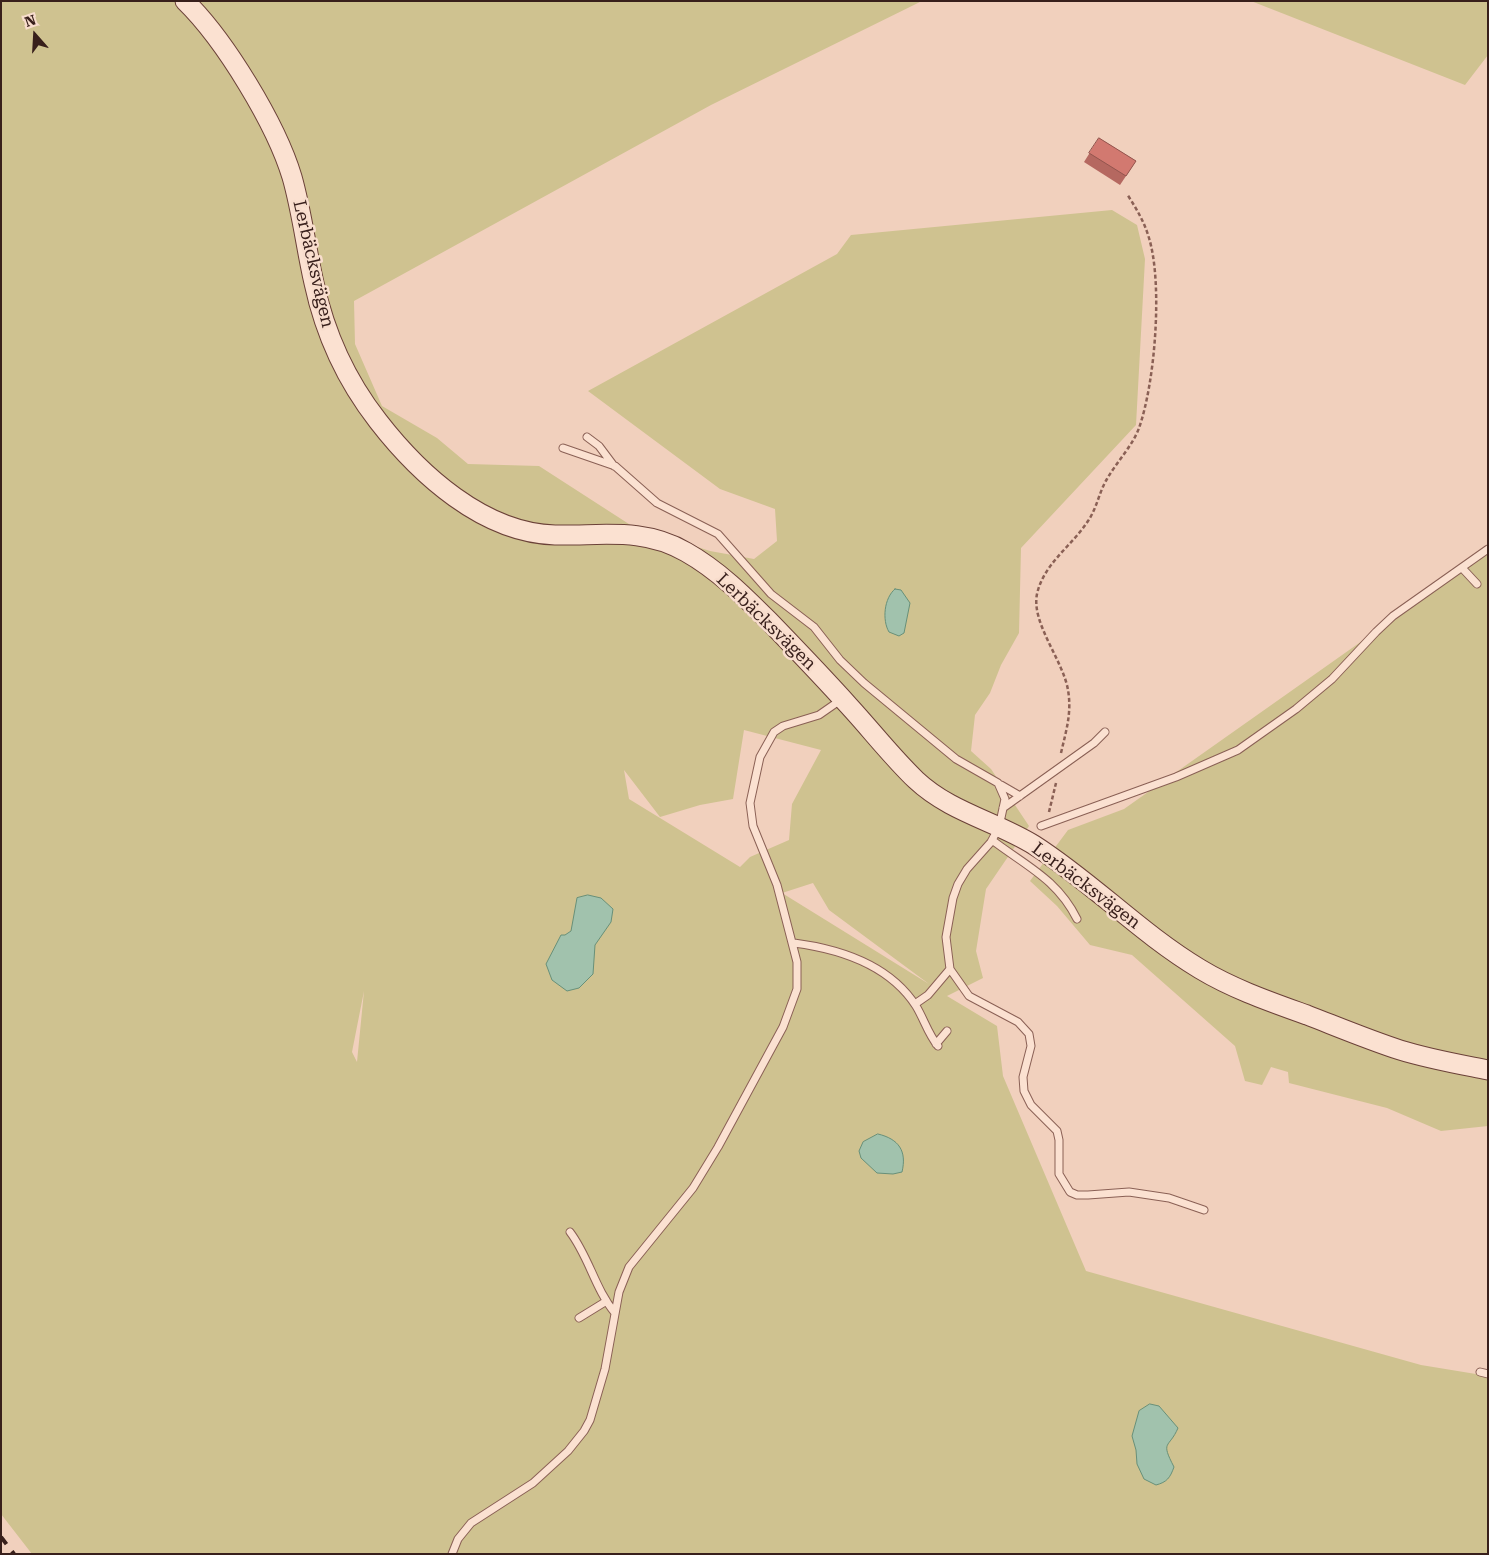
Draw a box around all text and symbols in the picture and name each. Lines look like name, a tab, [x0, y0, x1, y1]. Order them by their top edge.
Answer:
north arrow	[10, 10, 60, 60]
text: N	[22, 11, 38, 30]
street label: Lerbäcksvägen	[288, 198, 338, 330]
street label: Lerbäcksvägen	[712, 569, 820, 675]
street label: Lerbäcksvägen	[1027, 838, 1145, 934]

